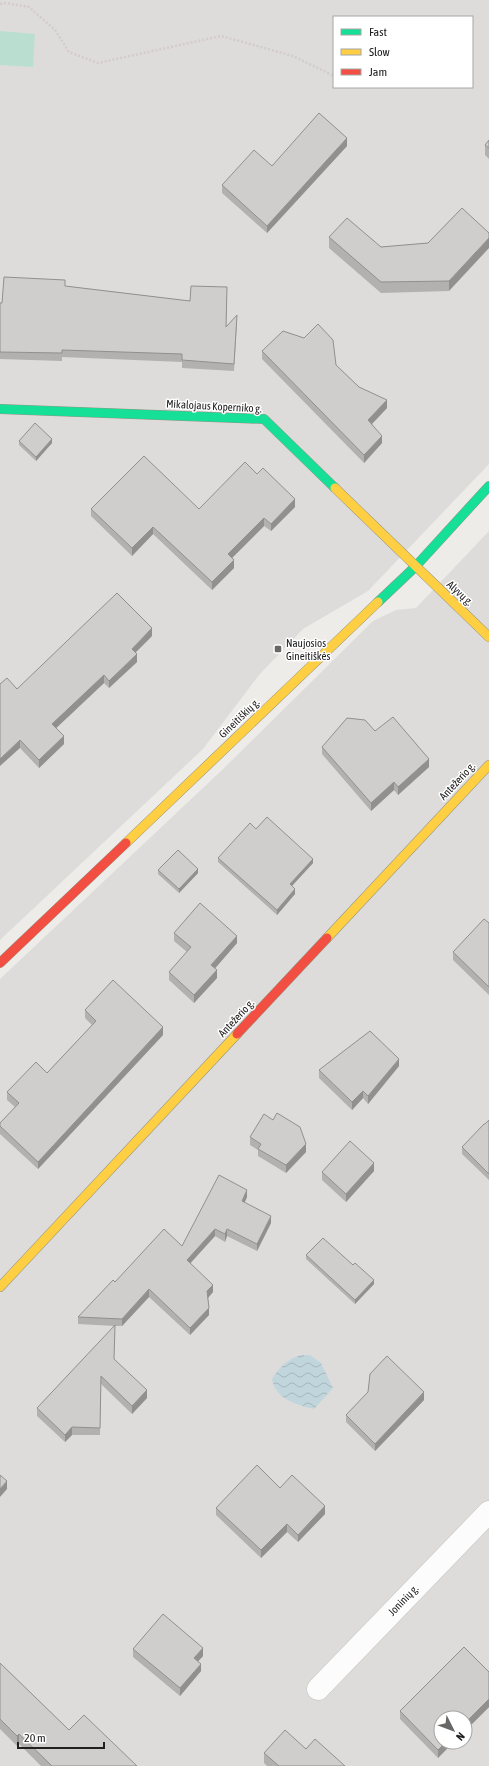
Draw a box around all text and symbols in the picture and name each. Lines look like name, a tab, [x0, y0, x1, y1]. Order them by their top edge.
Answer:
legend	[333, 16, 473, 88]
text: Fast	[369, 25, 387, 39]
text: Slow	[369, 45, 390, 59]
text: Jam	[369, 65, 387, 79]
street label: Mikalojaus Koperniko g.	[166, 398, 262, 415]
street label: Alyvų g.	[445, 578, 475, 608]
place label: Naujosios Gineitiškės	[286, 637, 330, 662]
marker: Naujosios Gineitiškės	[273, 644, 283, 654]
street label: Gineitiškių g.	[216, 696, 262, 740]
street label: Antežerio g.	[437, 760, 477, 802]
street label: Antežerio g.	[216, 997, 256, 1039]
street label: Joninių g.	[386, 1582, 421, 1618]
north arrow	[433, 1710, 473, 1750]
scale bar	[18, 1724, 104, 1750]
text: N	[454, 1730, 467, 1743]
text: 20 m	[24, 1731, 46, 1745]

